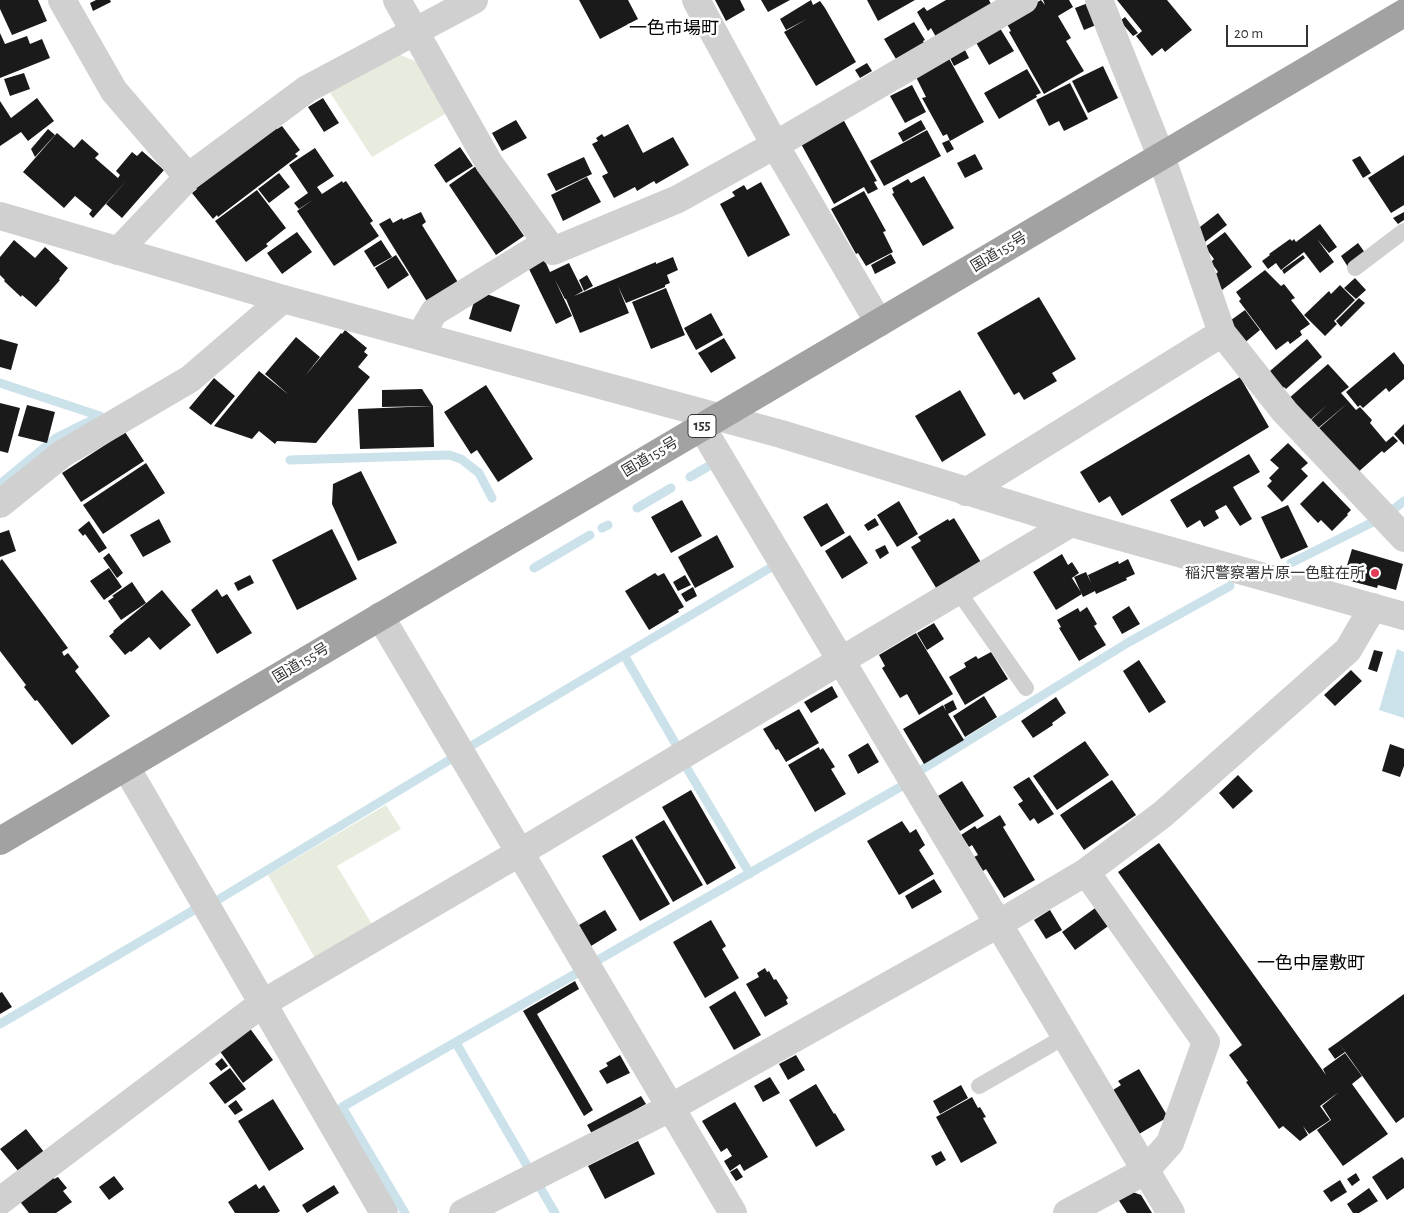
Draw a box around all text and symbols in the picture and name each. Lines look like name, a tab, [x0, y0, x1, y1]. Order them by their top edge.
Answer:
scale bar	[1229, 15, 1312, 47]
district label: 一色市場町	[629, 18, 719, 40]
text: 20 m	[1234, 26, 1263, 41]
street label: 国道155号	[967, 228, 1031, 276]
road number: 155	[688, 414, 716, 438]
street label: 国道155号	[618, 433, 682, 481]
place label: 稲沢警察署片原一色駐在所	[1185, 564, 1365, 582]
marker: 稲沢警察署片原一色駐在所	[1369, 567, 1381, 579]
street label: 国道155号	[269, 639, 333, 687]
district label: 一色中屋敷町	[1257, 953, 1365, 975]

